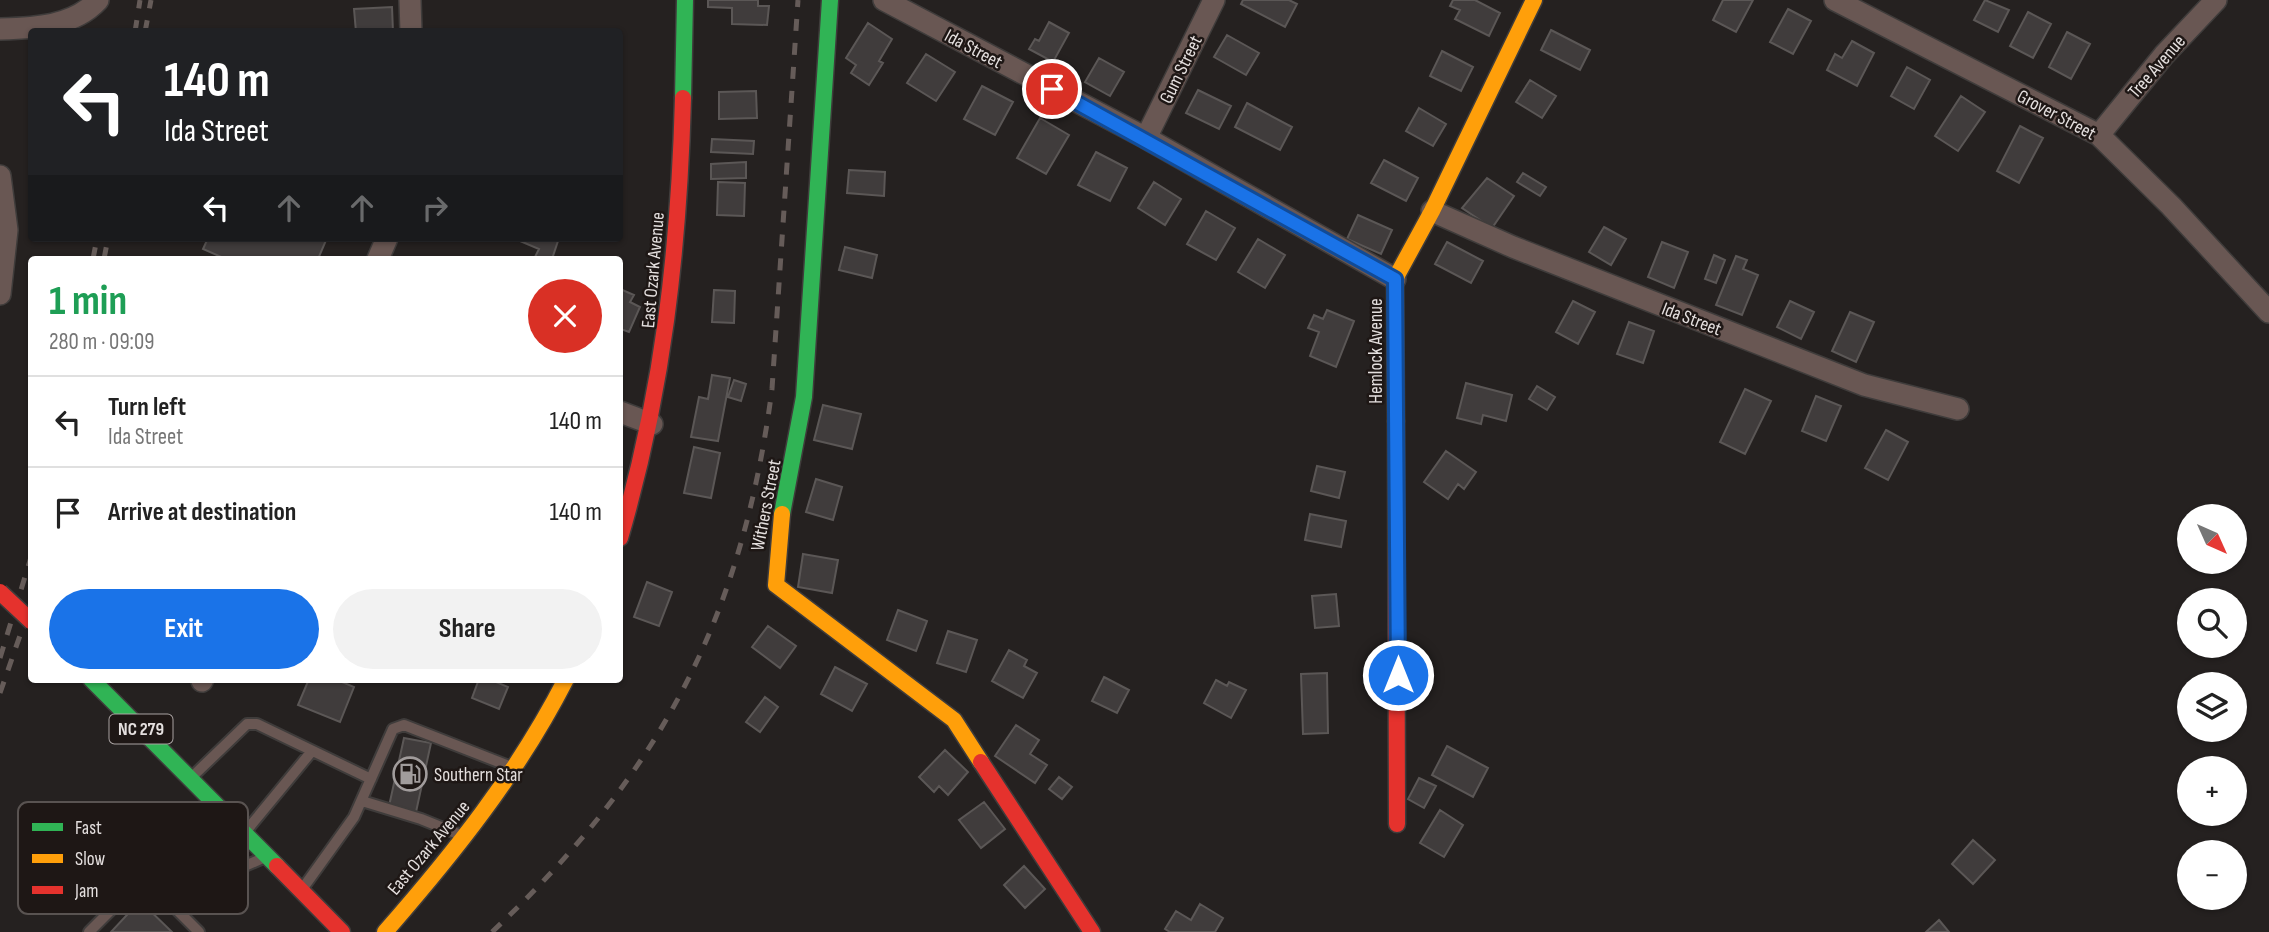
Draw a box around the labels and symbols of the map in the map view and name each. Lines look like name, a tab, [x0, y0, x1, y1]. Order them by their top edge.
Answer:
street label: Ida Street	[940, 25, 1006, 74]
street label: Tree Avenue	[2123, 31, 2191, 103]
street label: Gum Street	[1155, 32, 1208, 107]
pin	[1022, 59, 1082, 119]
street label: Grover Street	[2013, 85, 2100, 146]
street label: East Ozark Avenue	[637, 211, 670, 329]
street label: Hemlock Avenue	[1365, 298, 1388, 404]
street label: Ida Street	[1658, 298, 1725, 341]
street label: Withers Street	[746, 457, 787, 553]
north arrow	[2177, 504, 2247, 574]
position arrow	[1361, 638, 1435, 712]
road number: NC 279	[110, 714, 172, 744]
fuel station icon: Southern Star	[391, 755, 429, 793]
place label: Southern Star	[434, 764, 523, 787]
street label: East Ozark Avenue	[383, 796, 475, 900]
legend	[18, 802, 248, 914]
text: Fast	[75, 817, 102, 840]
text: Slow	[75, 848, 105, 871]
text: Jam	[74, 880, 98, 903]

